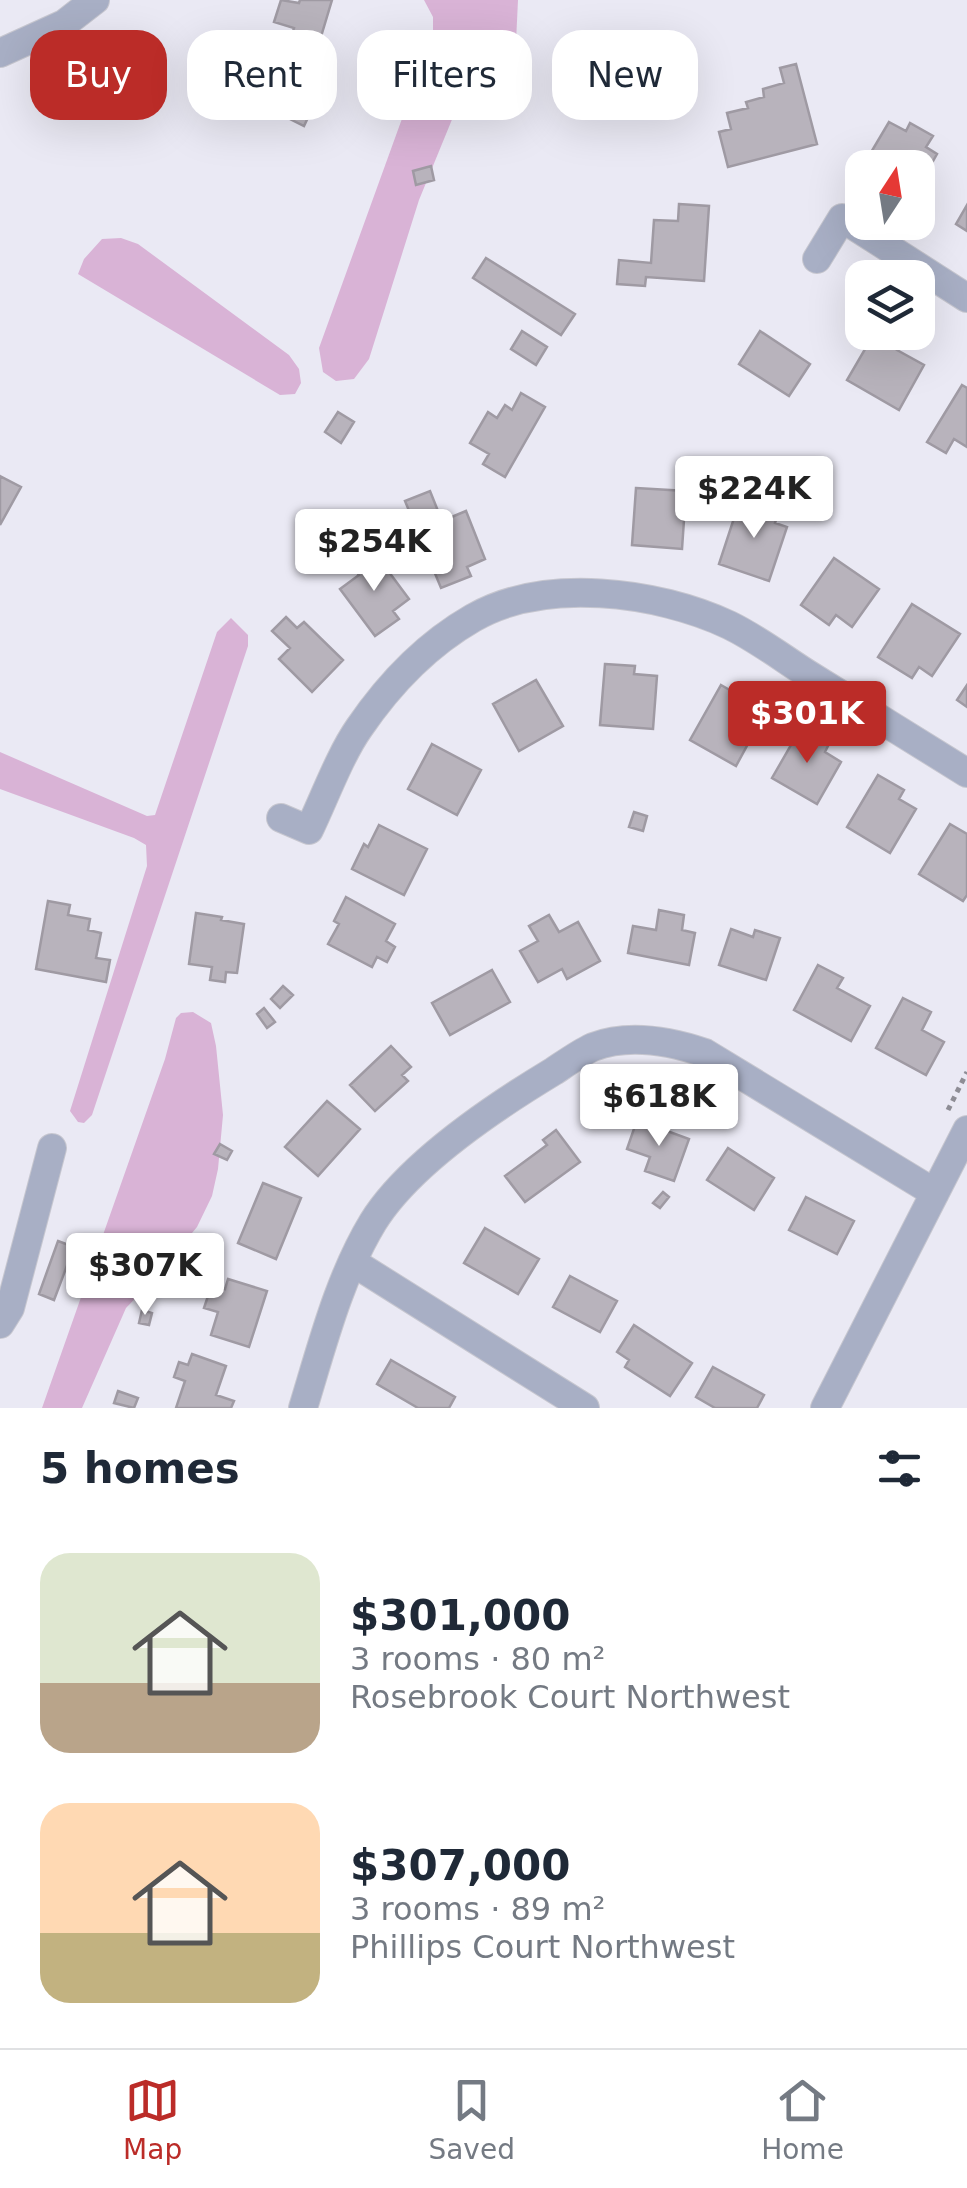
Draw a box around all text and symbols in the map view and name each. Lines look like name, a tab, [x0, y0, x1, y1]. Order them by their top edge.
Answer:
chip: Buy	[30, 30, 167, 120]
chip: Rent	[187, 30, 337, 120]
chip: Filters	[357, 30, 532, 120]
chip: New	[552, 30, 698, 120]
north arrow	[845, 150, 935, 240]
map controls	[845, 150, 935, 350]
button: layers	[845, 260, 935, 350]
pin: $224K	[684, 456, 824, 541]
text: $224K	[697, 469, 811, 507]
pin: $254K	[304, 509, 444, 594]
text: $254K	[317, 522, 431, 560]
pin: $301K	[737, 681, 877, 766]
text: $301K	[750, 694, 864, 732]
pin: $618K	[589, 1064, 729, 1149]
text: $618K	[602, 1077, 716, 1115]
pin: $307K	[75, 1233, 215, 1318]
text: $307K	[88, 1246, 202, 1284]
icon: filters	[872, 1441, 927, 1496]
text: 5 homes	[40, 1444, 240, 1493]
text: $301,000	[350, 1591, 571, 1640]
icon: home	[120, 1593, 240, 1713]
text: 3 rooms · 80 m²	[350, 1640, 605, 1678]
text: Rosebrook Court Northwest	[350, 1678, 790, 1716]
text: $307,000	[350, 1841, 571, 1890]
icon: home	[120, 1843, 240, 1963]
text: 3 rooms · 89 m²	[350, 1890, 605, 1928]
text: Phillips Court Northwest	[350, 1928, 735, 1966]
tab: Map	[123, 2073, 182, 2166]
tab: Saved	[428, 2073, 515, 2166]
tab: Home	[761, 2073, 844, 2166]

